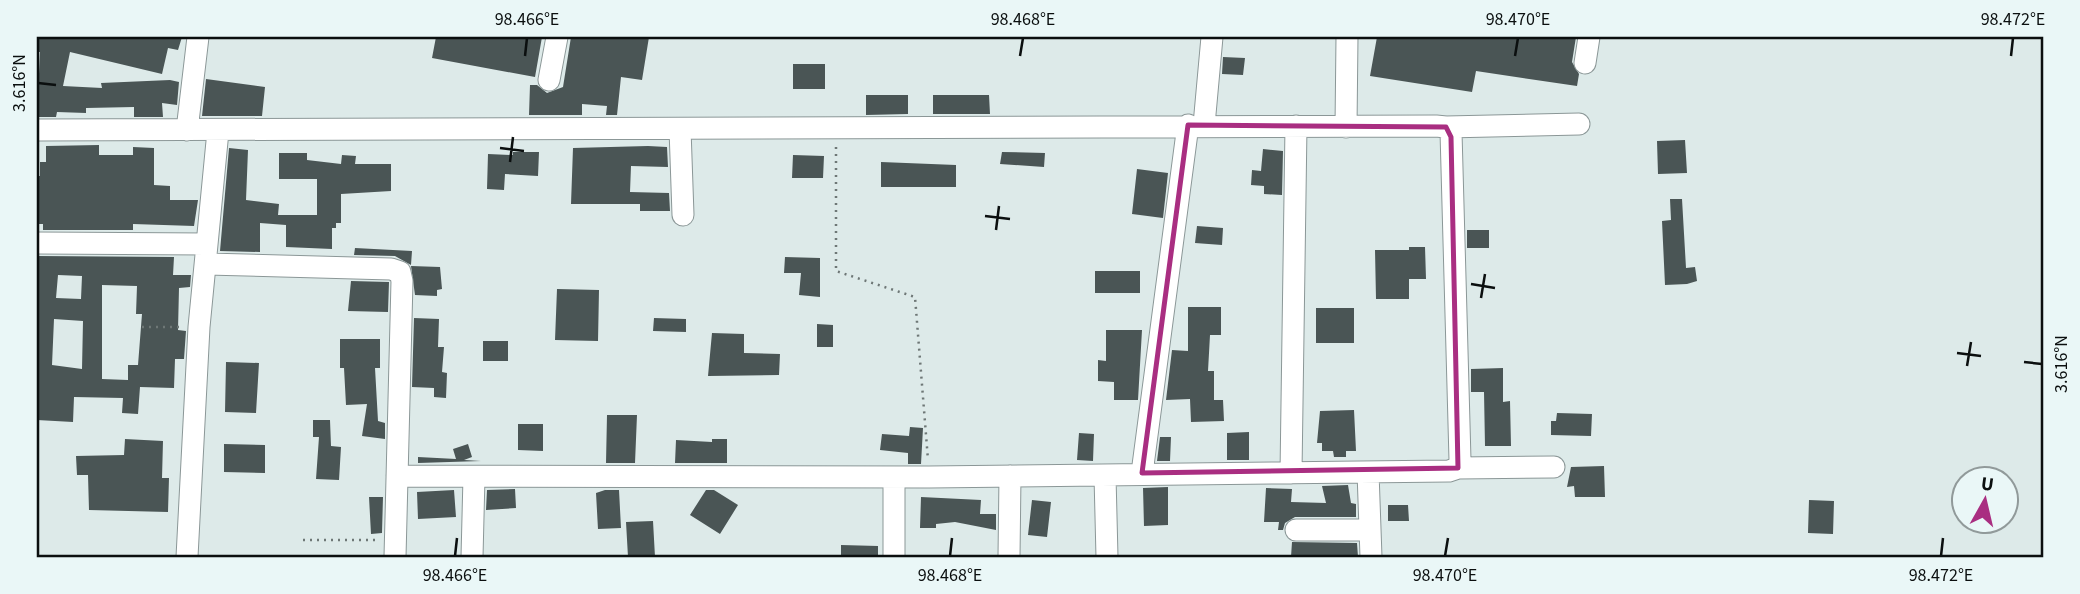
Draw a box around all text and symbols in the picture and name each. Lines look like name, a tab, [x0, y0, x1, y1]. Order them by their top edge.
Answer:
text: 98.466°E	[495, 7, 559, 32]
text: 98.468°E	[991, 7, 1055, 32]
text: 98.470°E	[1486, 7, 1550, 32]
text: 98.472°E	[1981, 7, 2045, 32]
text: 3.616°N	[7, 54, 32, 112]
text: 3.616°N	[2049, 335, 2074, 393]
north arrow	[1951, 464, 2021, 534]
text: U	[1979, 470, 1995, 499]
text: 98.466°E	[423, 563, 487, 588]
text: 98.468°E	[918, 563, 982, 588]
text: 98.470°E	[1413, 563, 1477, 588]
text: 98.472°E	[1909, 563, 1973, 588]

